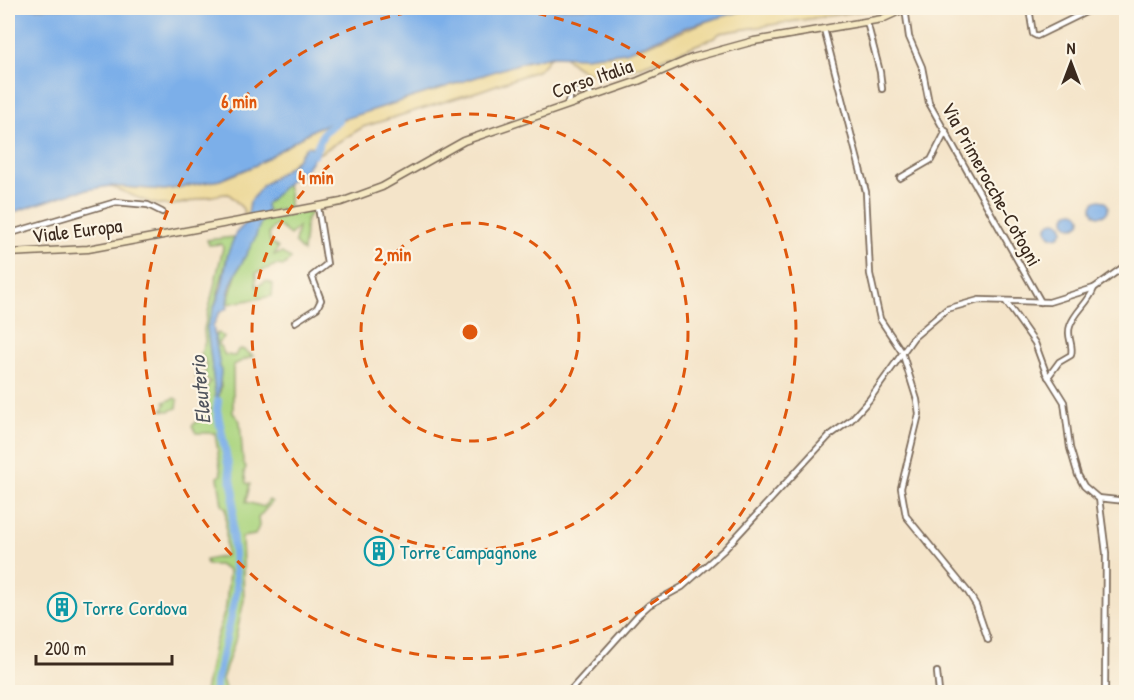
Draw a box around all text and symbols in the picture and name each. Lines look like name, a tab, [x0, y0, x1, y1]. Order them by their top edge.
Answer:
north arrow	[1041, 33, 1101, 93]
text: N	[1067, 37, 1076, 59]
street label: Corso Italia	[548, 51, 636, 104]
text: 6 min	[221, 89, 257, 114]
street label: Via Primerocche-Cotogni	[936, 97, 1048, 271]
text: 4 min	[298, 165, 334, 190]
street label: Viale Europa	[30, 211, 124, 249]
text: 2 min	[375, 242, 411, 267]
centre of rings	[460, 322, 480, 342]
water label: Eleuterio	[182, 353, 217, 425]
building icon: Torre Campagnone	[363, 535, 395, 567]
place label: Torre Campagnone	[400, 538, 537, 565]
building icon: Torre Cordova	[46, 591, 78, 623]
place label: Torre Cordova	[83, 594, 187, 621]
scale bar	[36, 628, 172, 666]
text: 200 m	[45, 636, 86, 661]

